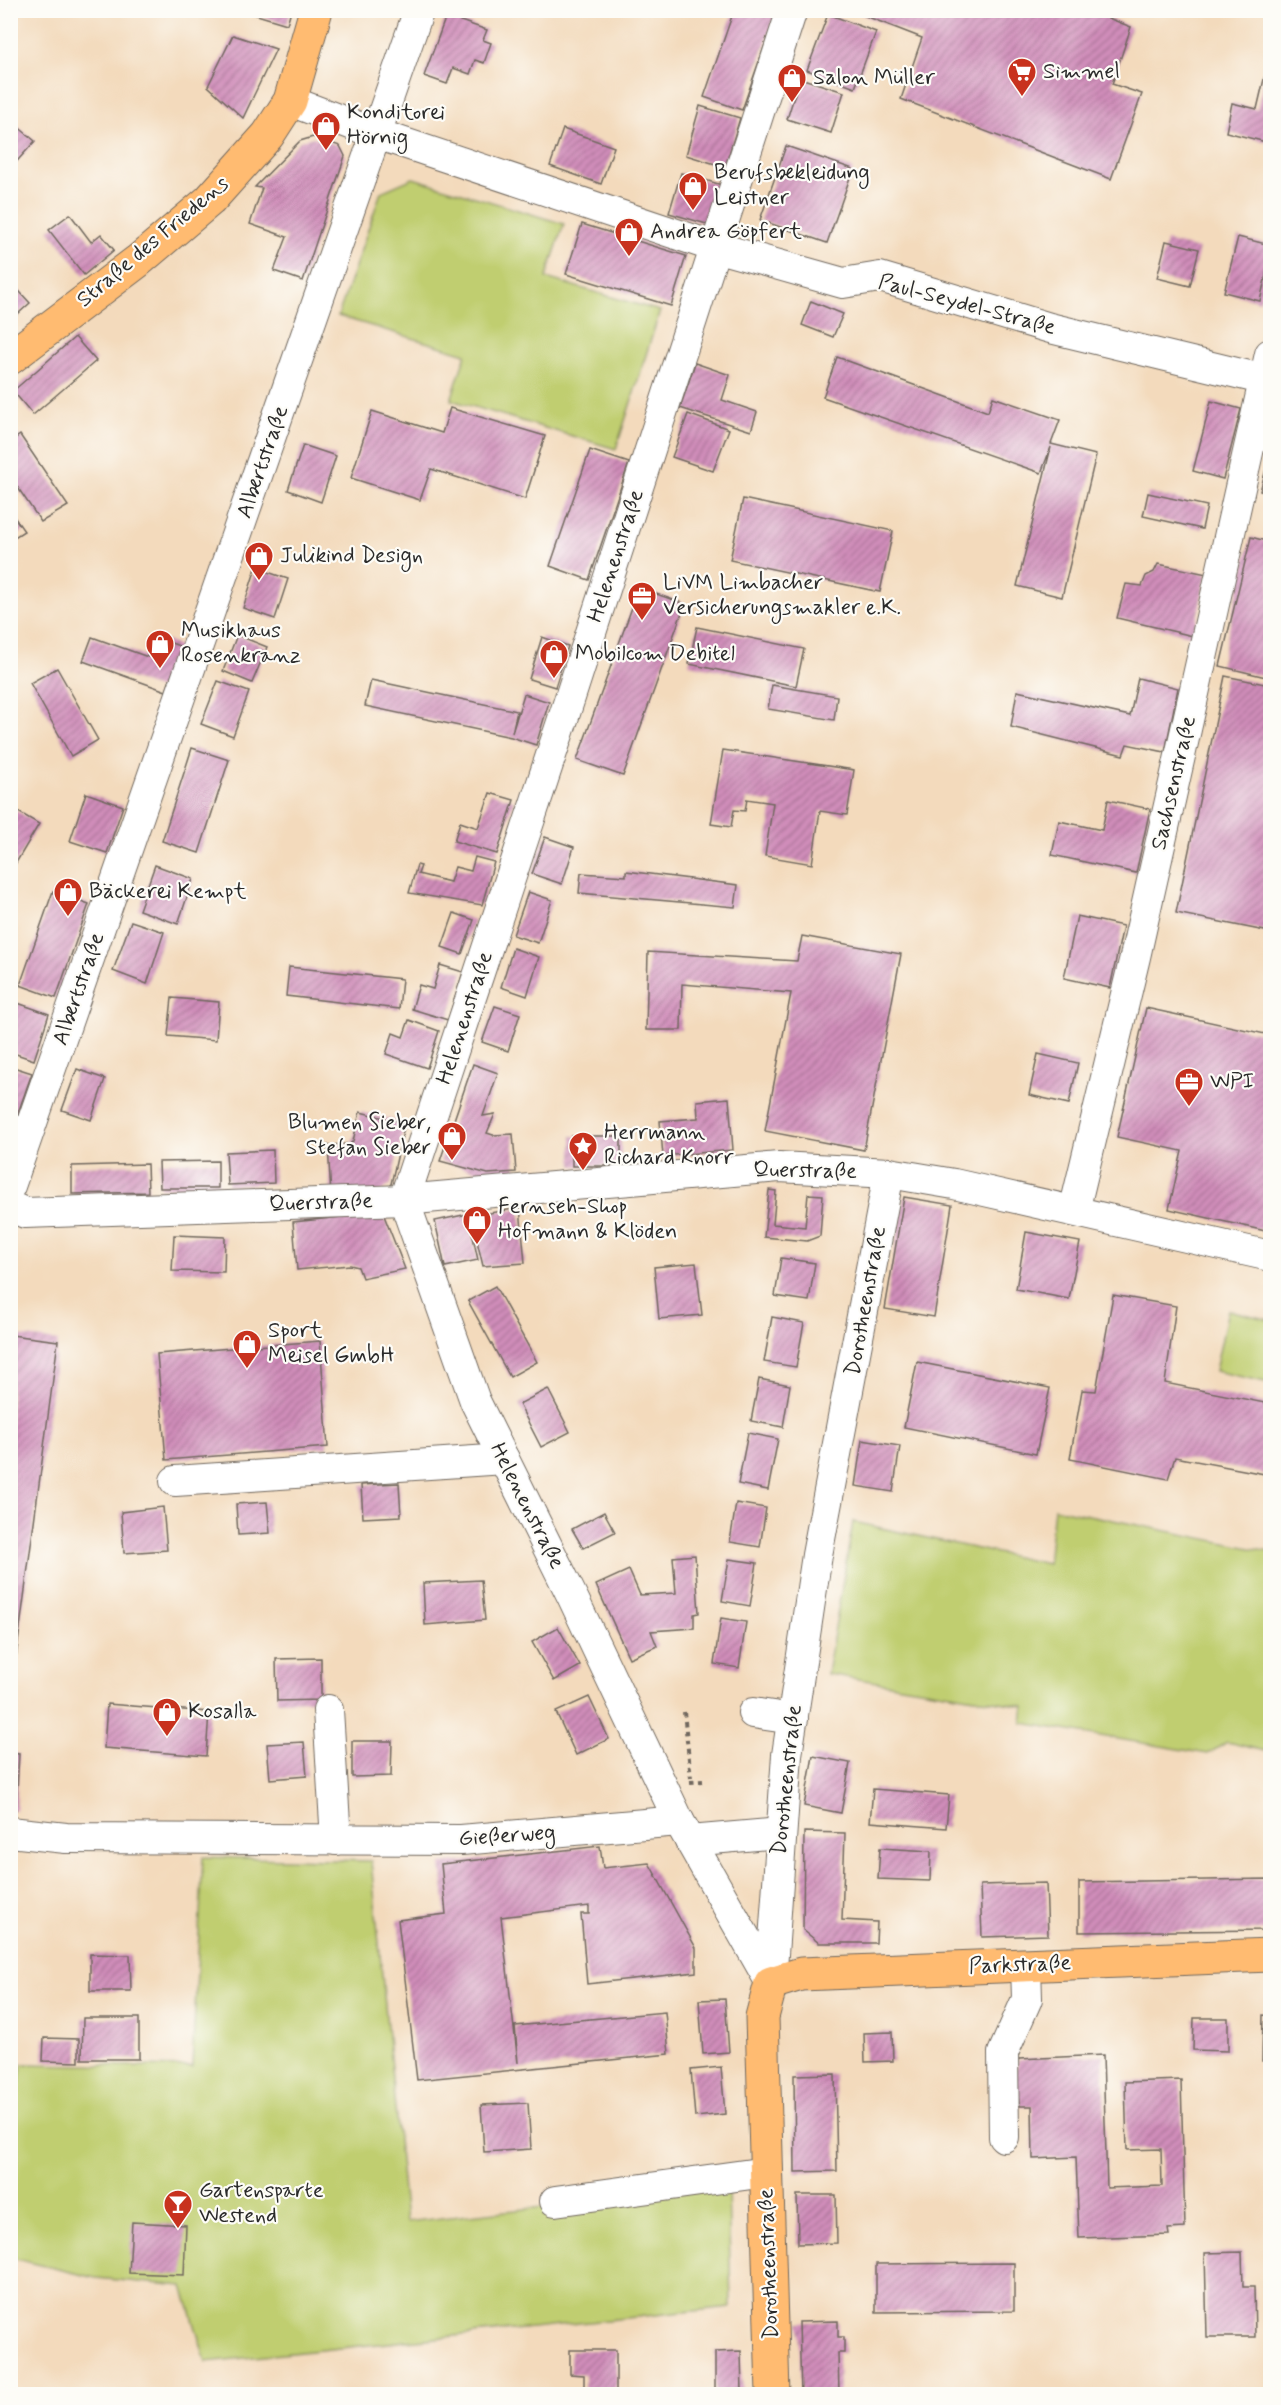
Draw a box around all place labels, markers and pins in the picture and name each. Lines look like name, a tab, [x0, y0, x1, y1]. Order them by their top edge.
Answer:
supermarket icon: Simmel	[1006, 56, 1038, 98]
place label: Simmel	[1043, 58, 1120, 86]
shop icon: Salon Müller	[776, 62, 808, 104]
place label: Salon Müller	[813, 64, 936, 92]
place label: Konditorei Hörnig	[347, 99, 445, 155]
shop icon: Konditorei Hörnig	[310, 110, 342, 152]
place label: Berufsbekleidung Leistner	[714, 159, 870, 212]
shop icon: Berufsbekleidung Leistner	[677, 170, 709, 212]
shop icon: Andrea Göpfert	[613, 216, 645, 258]
place label: Andrea Göpfert	[650, 218, 802, 246]
shop icon: Julikind Design	[243, 540, 275, 582]
place label: Julikind Design	[280, 542, 423, 573]
place label: LiVM Limbacher Versicherungsmakler e.K.	[663, 569, 901, 625]
office icon: LiVM Limbacher Versicherungsmakler e.K.	[626, 580, 658, 622]
place label: Musikhaus Rosenkranz	[181, 617, 301, 670]
shop icon: Musikhaus Rosenkranz	[144, 628, 176, 670]
shop icon: Mobilcom Debitel	[538, 638, 570, 680]
place label: Mobilcom Debitel	[575, 640, 735, 668]
shop icon: Bäckerei Kempt	[52, 876, 84, 918]
place label: Bäckerei Kempt	[89, 878, 246, 906]
office icon: WPI	[1173, 1066, 1205, 1108]
place label: WPI	[1210, 1068, 1254, 1096]
place label: Blumen Sieber, Stefan Sieber	[288, 1109, 431, 1162]
place label: Herrmann Richard Knorr	[604, 1119, 734, 1172]
shop icon: Blumen Sieber, Stefan Sieber	[436, 1120, 468, 1162]
place icon: Herrmann Richard Knorr	[567, 1130, 599, 1172]
place label: Fernseh-Shop Hofmann & Klöden	[498, 1193, 677, 1246]
shop icon: Fernseh-Shop Hofmann & Klöden	[461, 1204, 493, 1246]
place label: Sport Meisel GmbH	[268, 1317, 394, 1370]
shop icon: Sport Meisel GmbH	[231, 1328, 263, 1370]
shop icon: Kosalla	[151, 1696, 183, 1738]
place label: Kosalla	[188, 1698, 257, 1726]
place label: Gartensparte Westend	[199, 2177, 324, 2230]
bar icon: Gartensparte Westend	[162, 2188, 194, 2230]

